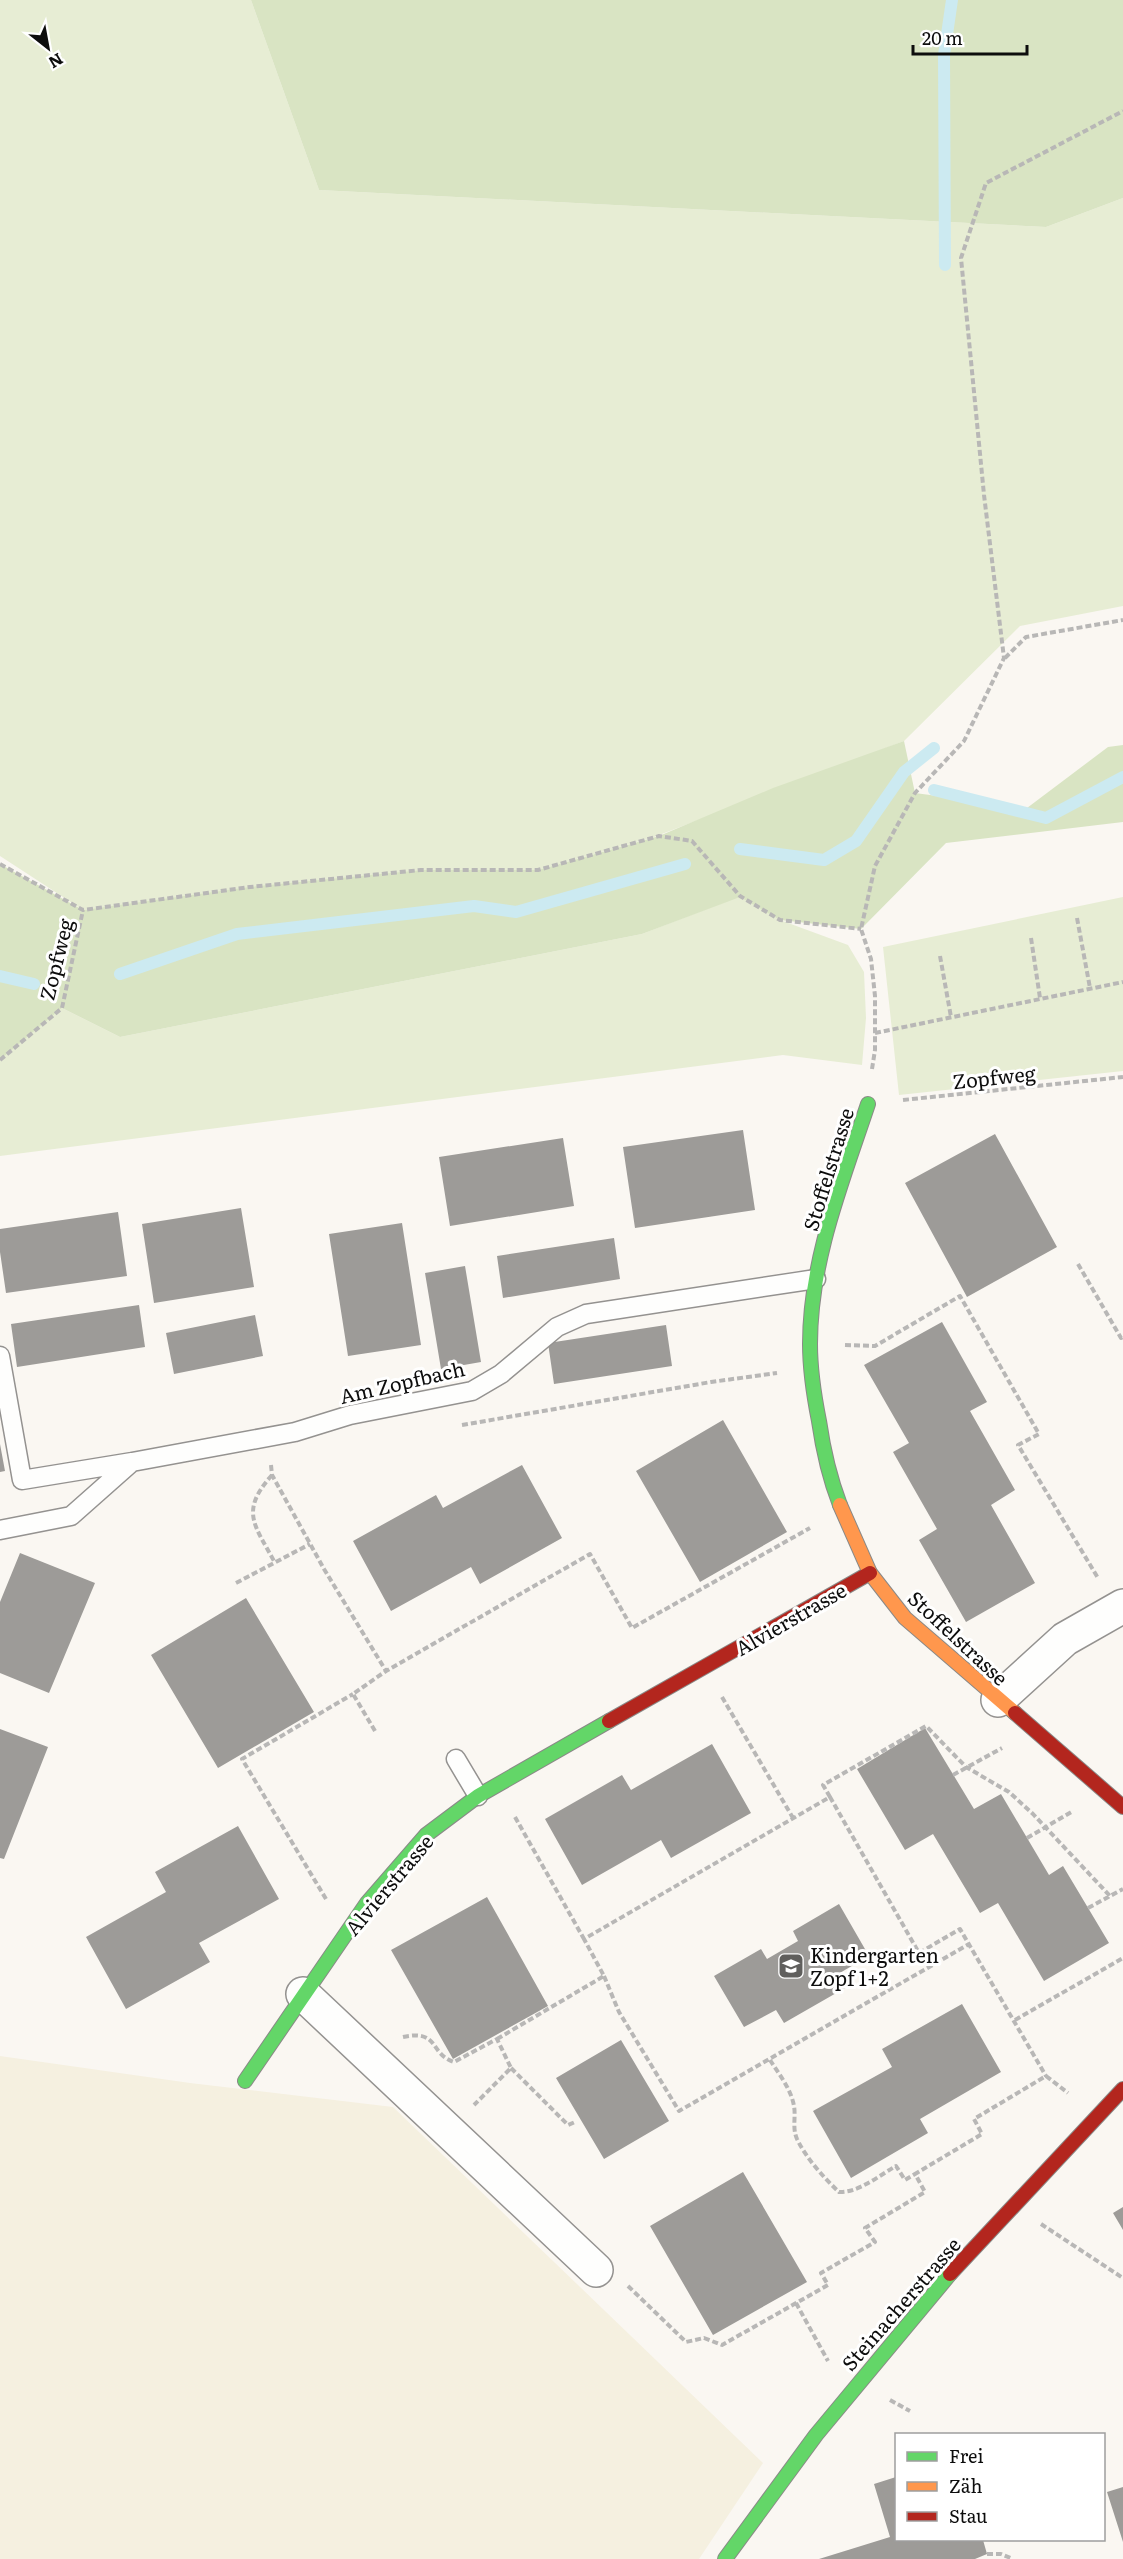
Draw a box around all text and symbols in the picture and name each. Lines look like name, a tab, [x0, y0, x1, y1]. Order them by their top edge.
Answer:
north arrow	[18, 18, 78, 78]
scale bar	[913, 18, 1027, 56]
text: 20 m	[922, 24, 963, 51]
text: N	[44, 48, 68, 75]
street label: Zopfweg	[30, 914, 80, 1003]
street label: Zopfweg	[951, 1057, 1038, 1095]
street label: Stoffelstrasse	[794, 1104, 860, 1234]
street label: Am Zopfbach	[336, 1352, 468, 1410]
street label: Alvierstrasse	[729, 1574, 851, 1662]
street label: Stoffelstrasse	[902, 1583, 1016, 1691]
street label: Alvierstrasse	[337, 1827, 439, 1941]
place label: Kindergarten Zopf 1+2	[810, 1939, 939, 1992]
school or university icon: Kindergarten Zopf 1+2	[776, 1951, 806, 1981]
street label: Steinacherstrasse	[833, 2230, 967, 2376]
legend	[895, 2433, 1105, 2541]
text: Frei	[949, 2442, 983, 2469]
text: Zäh	[949, 2472, 983, 2499]
text: Stau	[949, 2502, 987, 2529]

